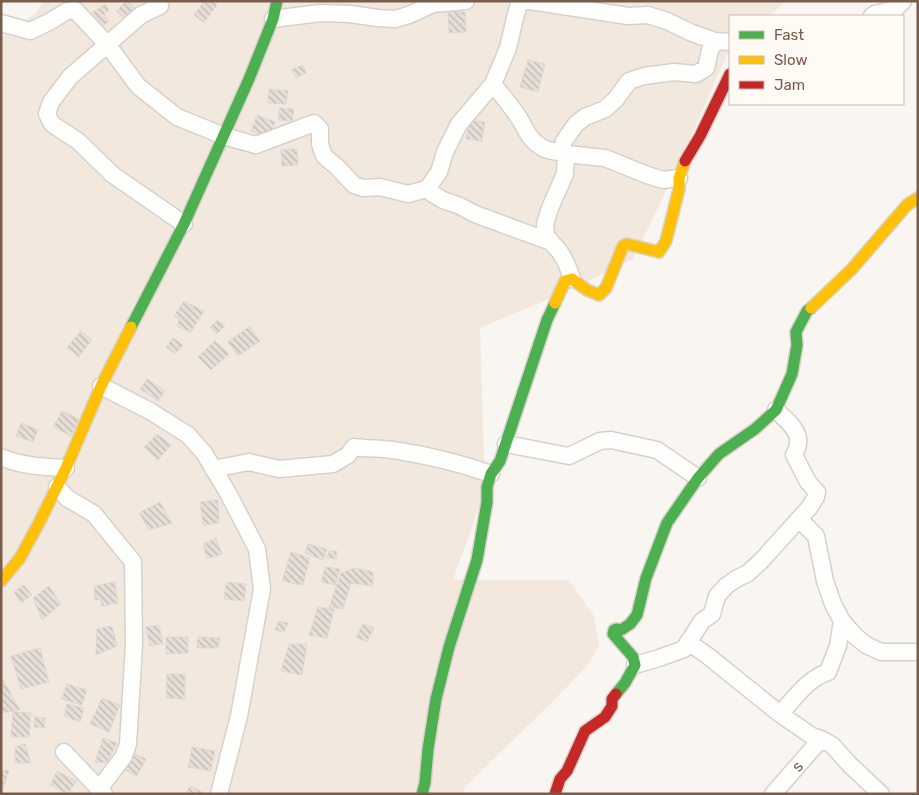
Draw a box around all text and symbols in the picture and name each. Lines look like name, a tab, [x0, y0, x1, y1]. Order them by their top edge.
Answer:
legend	[729, 15, 904, 105]
text: Fast	[774, 26, 804, 44]
text: Slow	[774, 51, 807, 69]
text: Jam	[774, 76, 805, 94]
street label: s	[788, 757, 807, 776]

